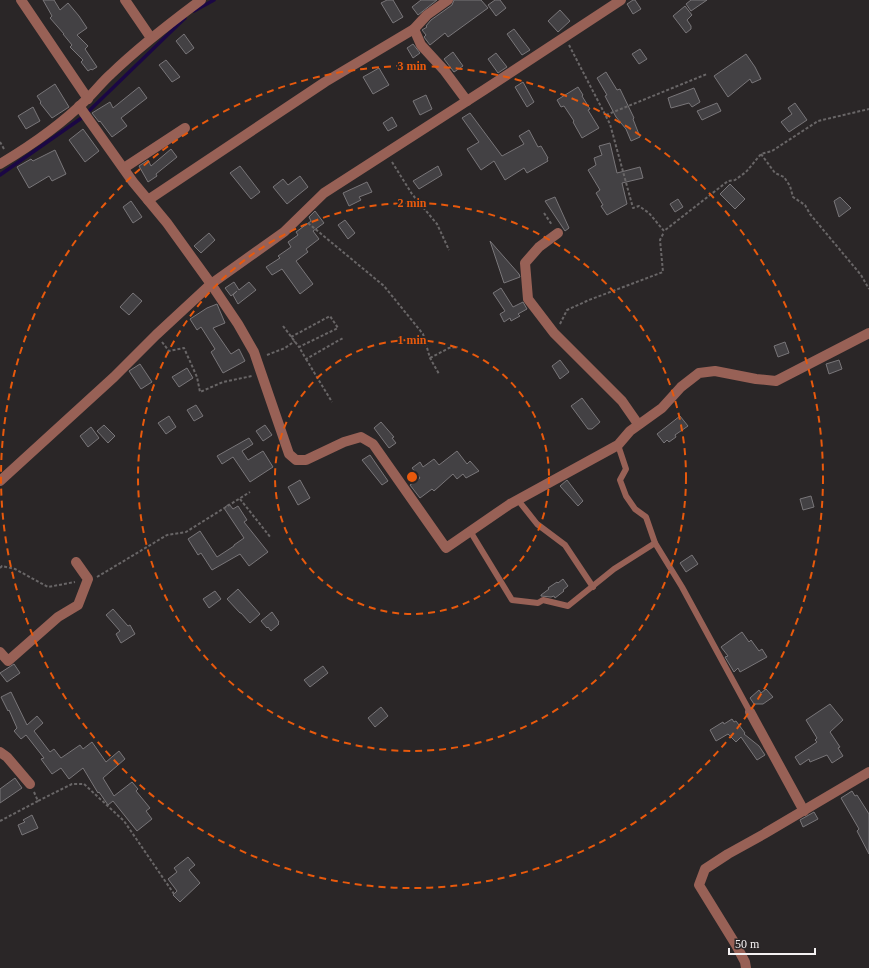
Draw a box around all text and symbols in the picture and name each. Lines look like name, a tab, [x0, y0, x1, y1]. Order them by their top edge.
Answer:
text: 3 min	[397, 59, 427, 73]
text: 2 min	[397, 196, 427, 210]
text: 1 min	[397, 333, 427, 347]
centre of rings	[405, 470, 419, 484]
scale bar	[729, 930, 815, 956]
text: 50 m	[735, 937, 760, 951]

